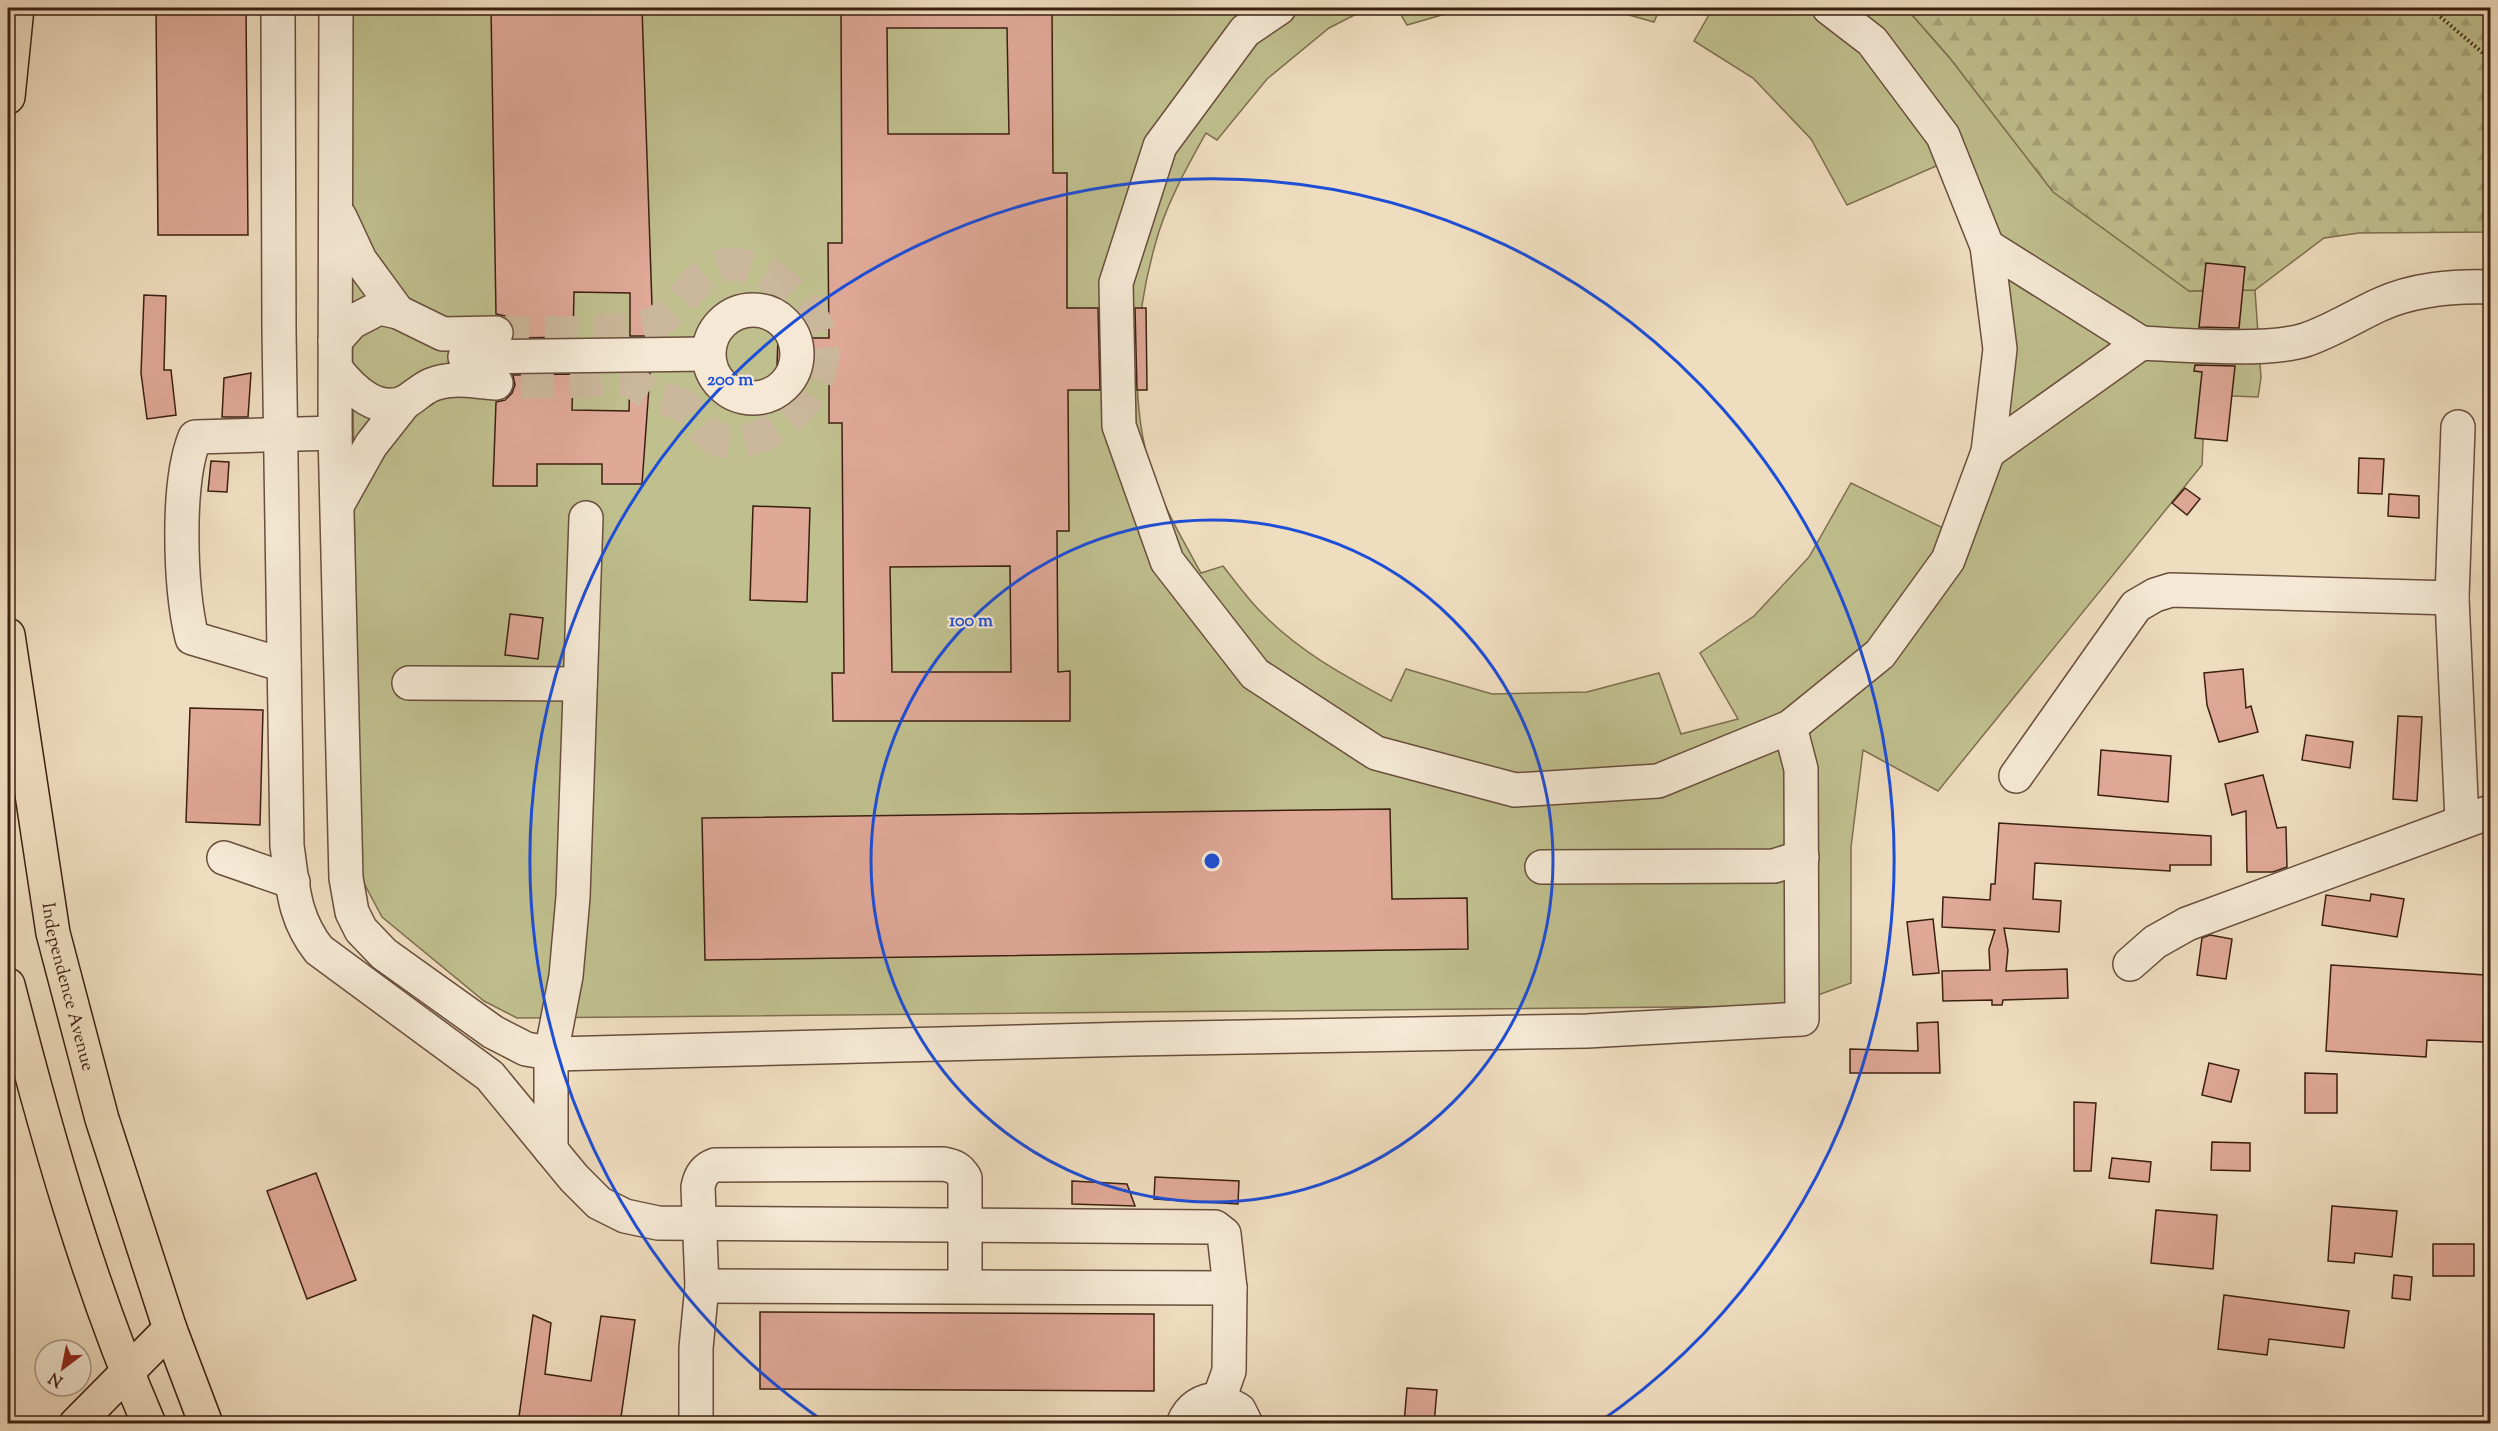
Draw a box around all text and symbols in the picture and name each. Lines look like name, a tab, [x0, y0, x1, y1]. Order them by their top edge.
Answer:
text: 200 m	[707, 368, 753, 394]
text: 100 m	[949, 609, 993, 635]
centre of rings	[1202, 851, 1222, 871]
street label: Independence Avenue	[34, 901, 100, 1074]
north arrow	[33, 1338, 93, 1398]
text: N	[45, 1365, 68, 1392]

